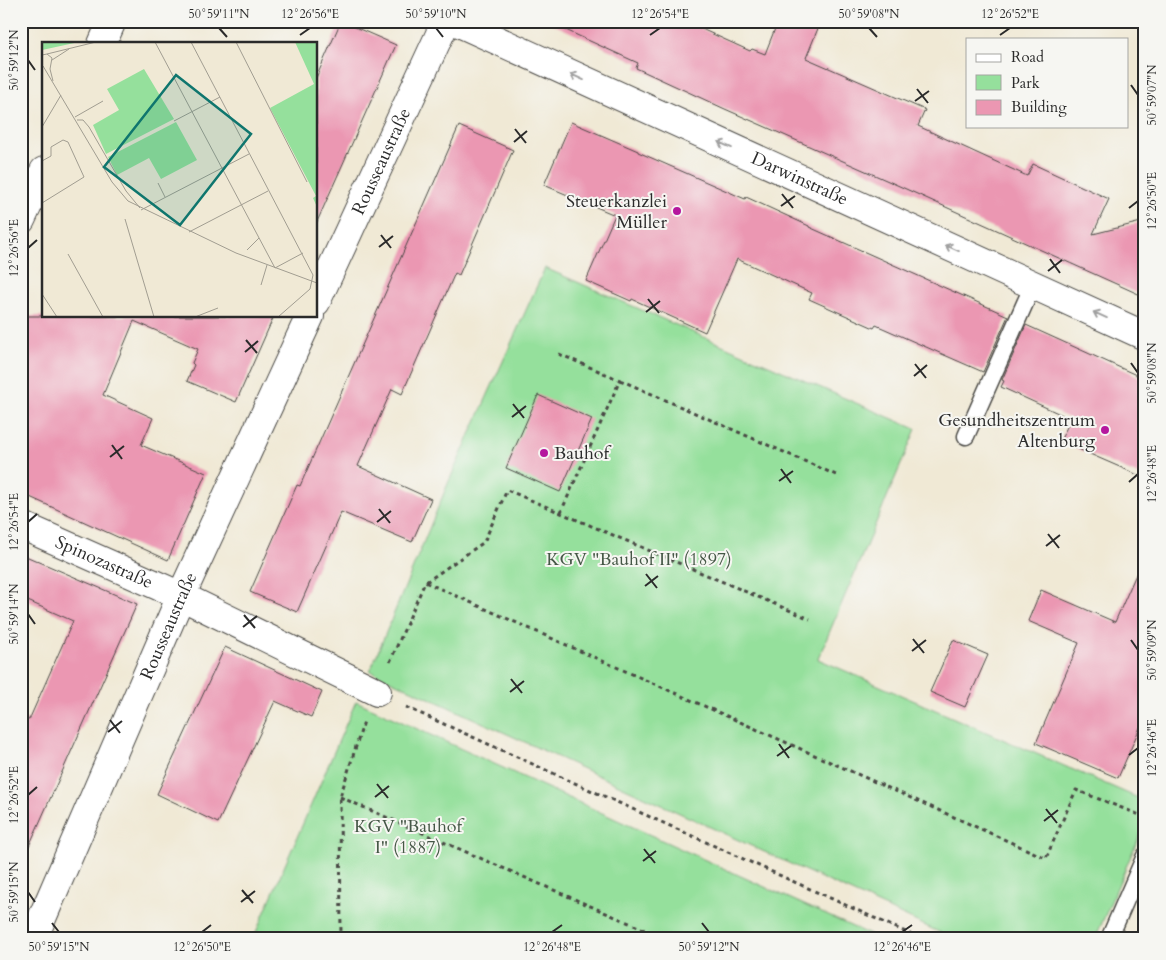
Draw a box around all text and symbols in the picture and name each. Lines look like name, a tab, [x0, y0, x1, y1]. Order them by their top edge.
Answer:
text: 50°59'11"N	[189, 6, 250, 22]
text: 12°26'56"E	[281, 6, 339, 22]
text: 50°59'10"N	[406, 6, 467, 22]
text: 12°26'54"E	[631, 6, 689, 22]
text: 50°59'08"N	[839, 6, 900, 22]
text: 12°26'52"E	[981, 6, 1039, 22]
text: 50°59'12"N	[6, 29, 22, 90]
legend	[966, 38, 1128, 128]
inset map	[42, 42, 318, 318]
text: Road	[1011, 47, 1044, 67]
text: 50°59'07"N	[1144, 64, 1160, 125]
one-way arrow	[570, 72, 585, 82]
text: Park	[1011, 73, 1040, 93]
text: Building	[1011, 97, 1067, 117]
street label: Rousseaustraße	[346, 104, 417, 219]
one-way arrow	[718, 139, 733, 149]
street label: Darwinstraße	[747, 145, 852, 211]
text: 12°26'50"E	[1144, 172, 1160, 230]
place label: Steuerkanzlei Müller	[566, 189, 667, 235]
marker: Steuerkanzlei Müller	[671, 205, 683, 217]
text: 12°26'56"E	[6, 219, 22, 277]
one-way arrow	[945, 243, 960, 252]
one-way arrow	[1093, 310, 1108, 320]
text: 50°59'08"N	[1144, 342, 1160, 403]
place label: Gesundheitszentrum Altenburg	[938, 408, 1096, 454]
marker: Gesundheitszentrum Altenburg	[1099, 424, 1111, 436]
place label: Bauhof	[554, 441, 613, 466]
text: 12°26'48"E	[1144, 445, 1160, 503]
marker: Bauhof	[538, 447, 550, 459]
text: 12°26'54"E	[6, 493, 22, 551]
street label: Spinozastraße	[51, 529, 157, 595]
park label: KGV "Bauhof II" (1897)	[546, 547, 732, 572]
street label: Rousseaustraße	[134, 568, 203, 684]
text: 50°59'14"N	[6, 583, 22, 644]
text: 50°59'09"N	[1144, 619, 1160, 680]
text: 12°26'46"E	[1144, 719, 1160, 777]
text: 12°26'52"E	[6, 766, 22, 824]
park label: KGV "Bauhof I" (1887)	[354, 814, 466, 860]
text: 50°59'15"N	[6, 861, 22, 922]
text: 50°59'15"N	[29, 939, 90, 955]
text: 12°26'50"E	[173, 939, 231, 955]
text: 12°26'48"E	[523, 939, 581, 955]
text: 50°59'12"N	[679, 939, 740, 955]
text: 12°26'46"E	[873, 939, 931, 955]

